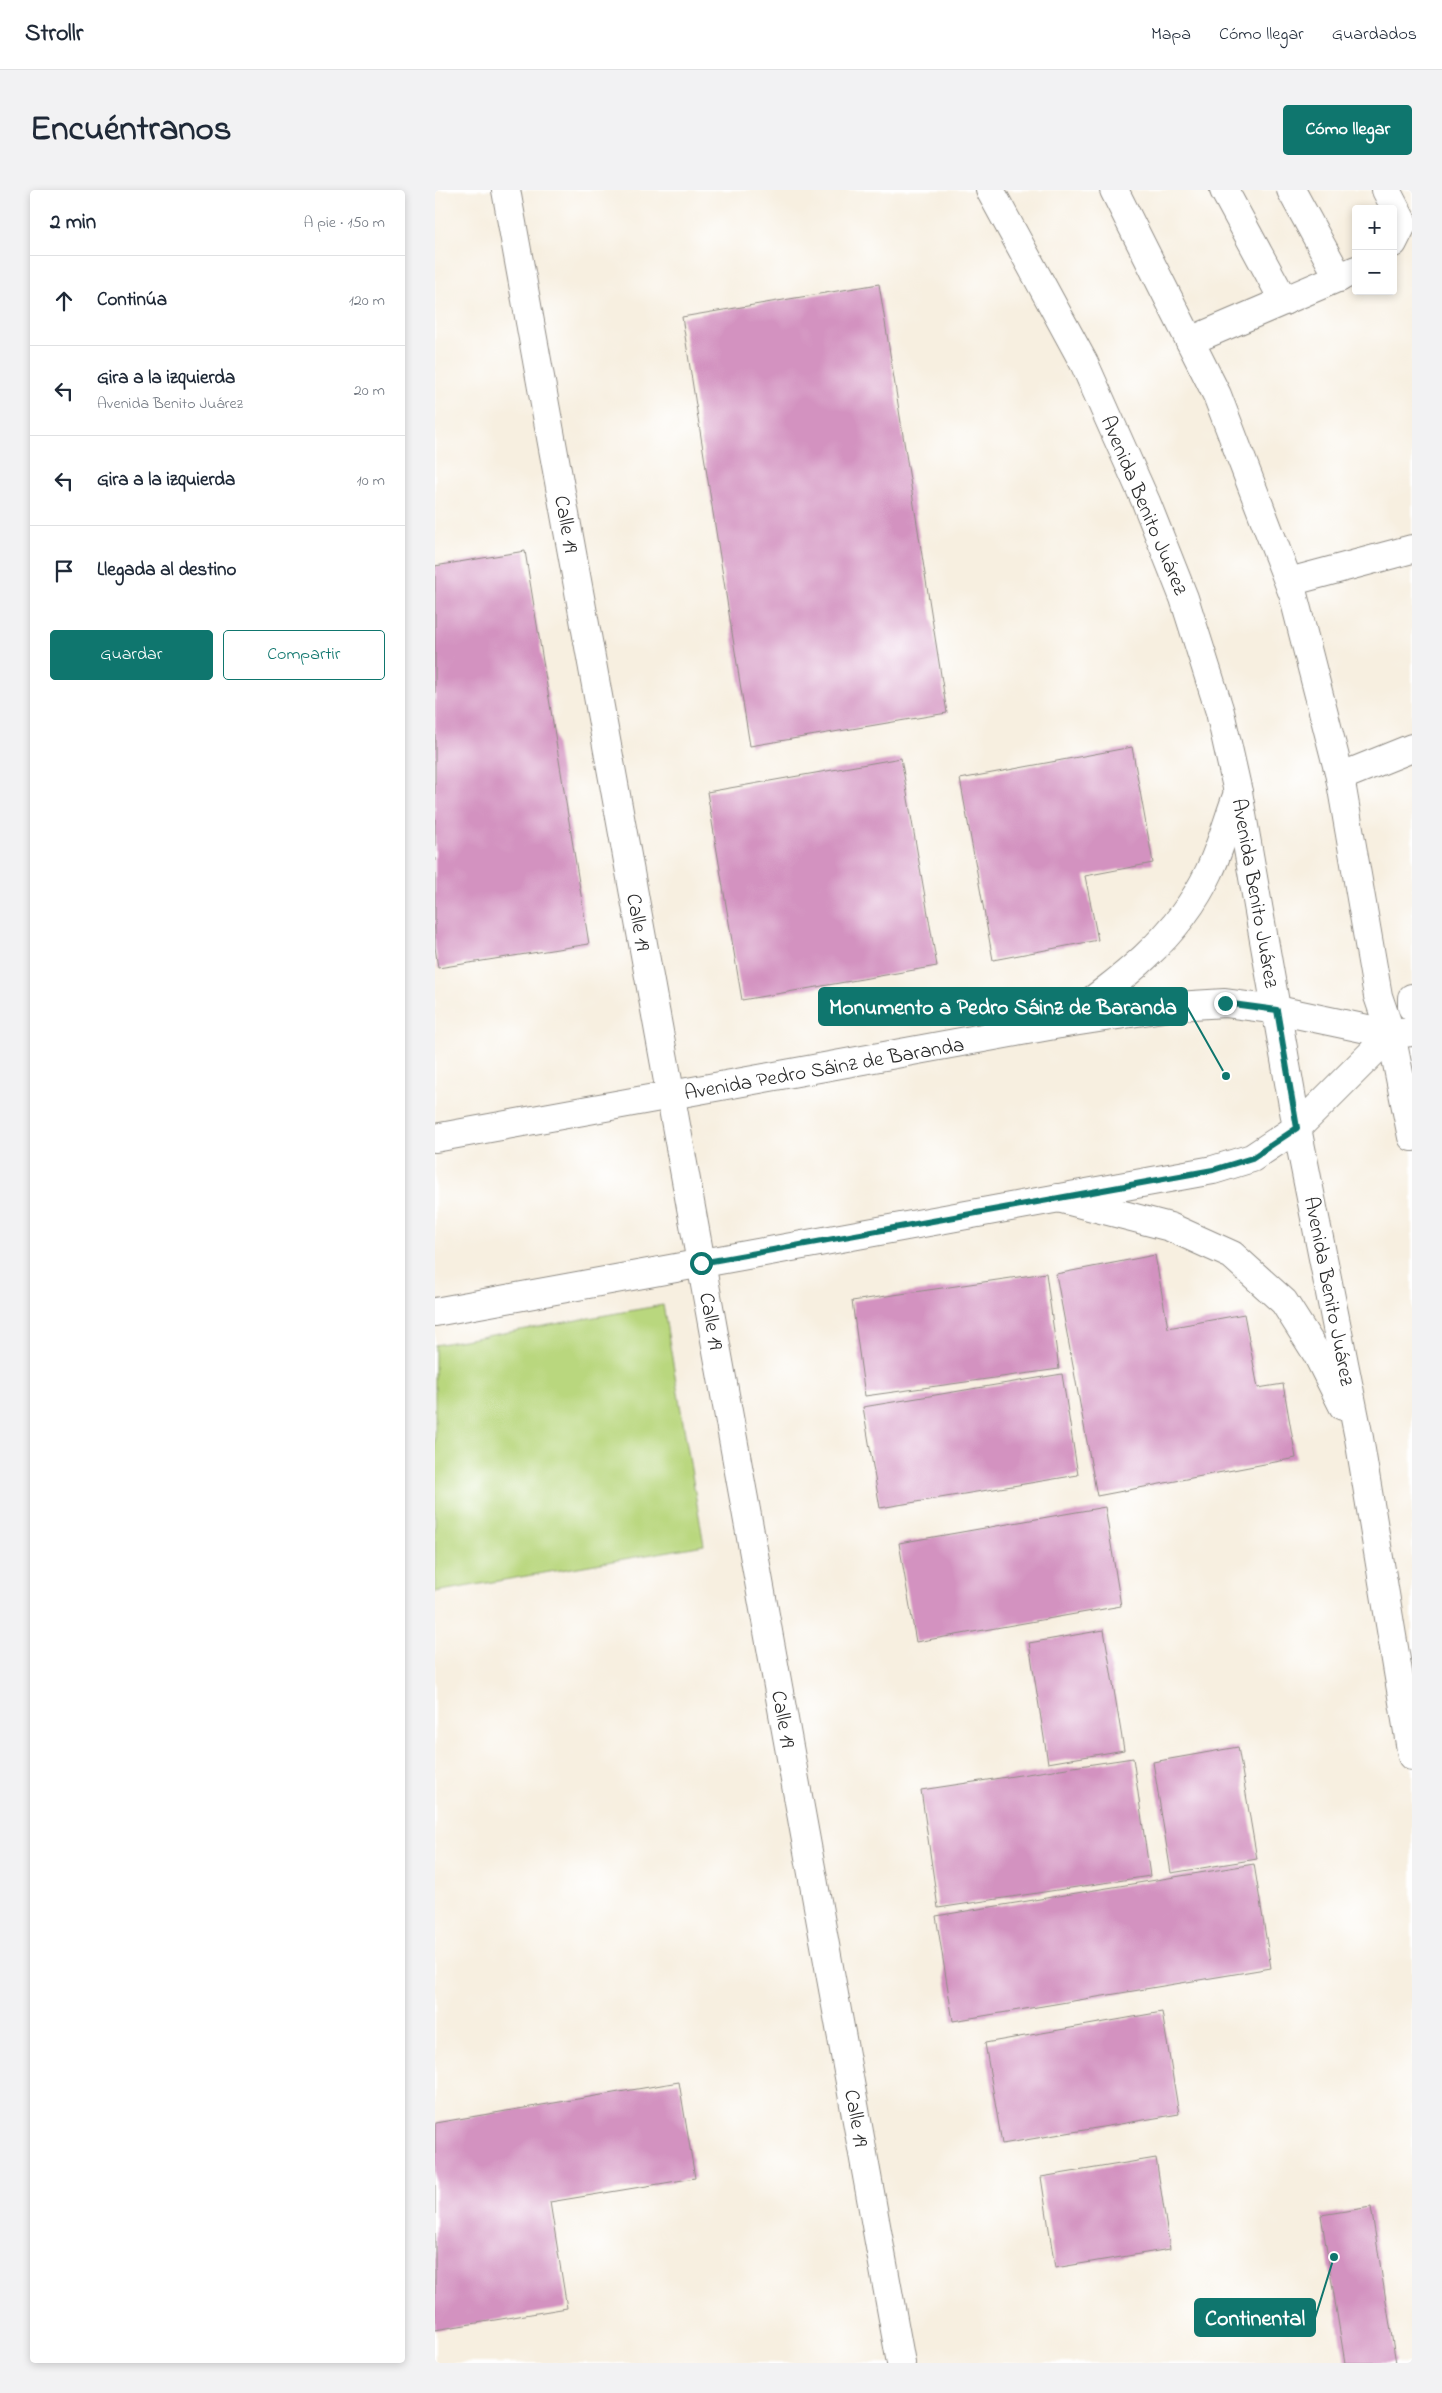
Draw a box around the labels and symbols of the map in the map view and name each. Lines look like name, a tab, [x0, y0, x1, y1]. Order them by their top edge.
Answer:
street label: Avenida Benito Juárez	[1092, 412, 1195, 600]
street label: Calle 19	[545, 493, 585, 556]
street label: Avenida Benito Juárez	[1223, 796, 1286, 991]
street label: Calle 19	[617, 891, 657, 954]
callout: Monumento a Pedro Sáinz de Baranda	[819, 988, 1187, 1025]
route end	[1214, 992, 1237, 1015]
text: Monumento a Pedro Sáinz de Baranda	[829, 993, 1177, 1025]
street label: Avenida Pedro Sáinz de Baranda	[682, 1031, 967, 1109]
street label: Avenida Benito Juárez	[1295, 1194, 1361, 1389]
route start	[690, 1252, 713, 1275]
street label: Calle 19	[690, 1290, 730, 1353]
street label: Calle 19	[762, 1688, 802, 1751]
street label: Calle 19	[835, 2087, 875, 2150]
callout: Continental	[1195, 2299, 1315, 2336]
text: Continental	[1205, 2304, 1305, 2336]

